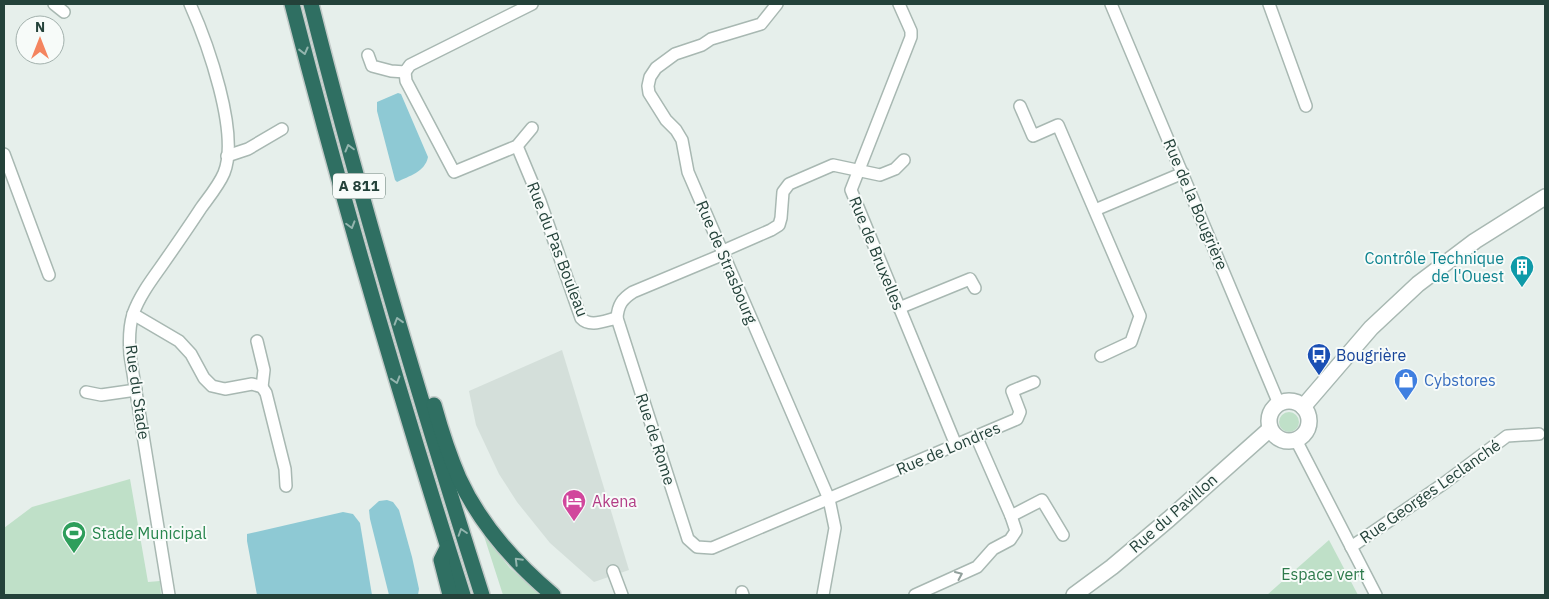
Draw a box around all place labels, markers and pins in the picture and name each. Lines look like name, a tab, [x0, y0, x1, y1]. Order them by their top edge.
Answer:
place label: Contrôle Technique de l'Ouest	[1364, 248, 1504, 286]
building icon: Contrôle Technique de l'Ouest	[1509, 254, 1535, 288]
bus stop icon: Bougrière	[1306, 342, 1332, 376]
place label: Bougrière	[1336, 345, 1406, 365]
shop icon: Cybstores	[1393, 367, 1419, 401]
place label: Cybstores	[1424, 370, 1496, 390]
hotel icon: Akena	[561, 488, 587, 522]
place label: Akena	[592, 491, 637, 511]
sports icon: Stade Municipal	[61, 520, 87, 554]
place label: Stade Municipal	[92, 523, 207, 543]

